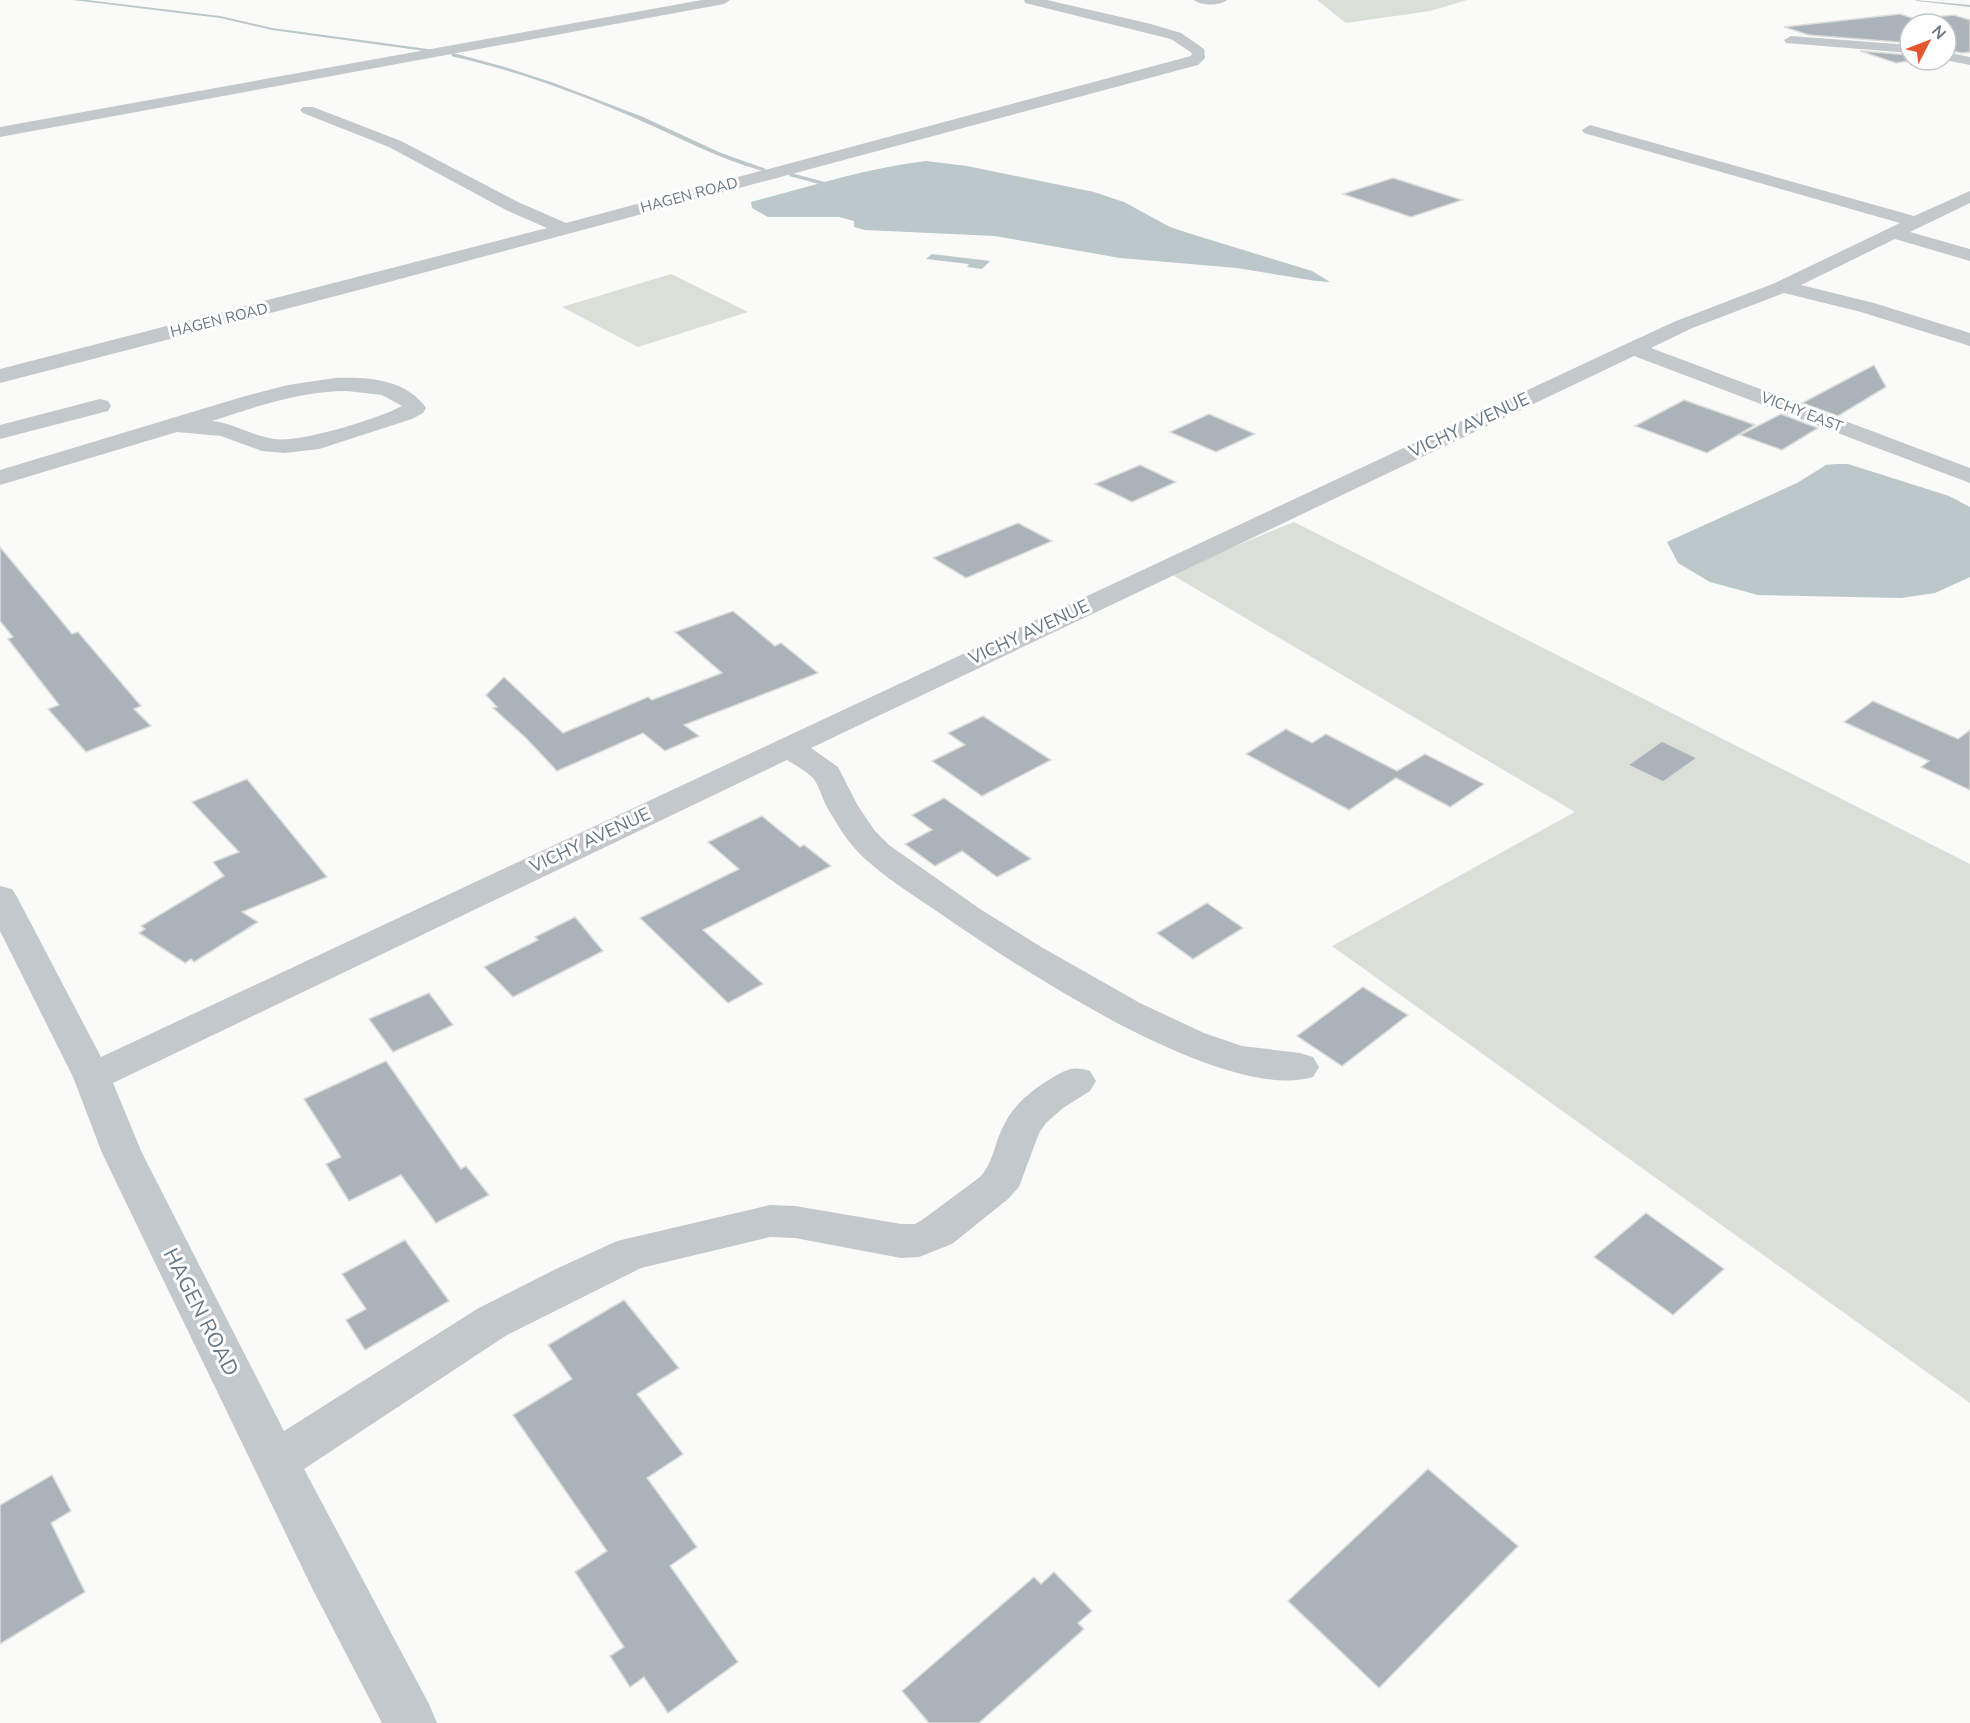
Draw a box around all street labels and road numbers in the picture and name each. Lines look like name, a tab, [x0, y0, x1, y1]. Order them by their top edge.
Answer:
street label: HAGEN ROAD	[638, 172, 740, 218]
street label: HAGEN ROAD	[168, 298, 270, 342]
street label: VICHY AVENUE	[1404, 387, 1533, 464]
street label: VICHY EAST	[1757, 387, 1846, 437]
street label: VICHY AVENUE	[964, 594, 1093, 671]
street label: VICHY AVENUE	[525, 802, 654, 879]
street label: HAGEN ROAD	[157, 1243, 245, 1381]

